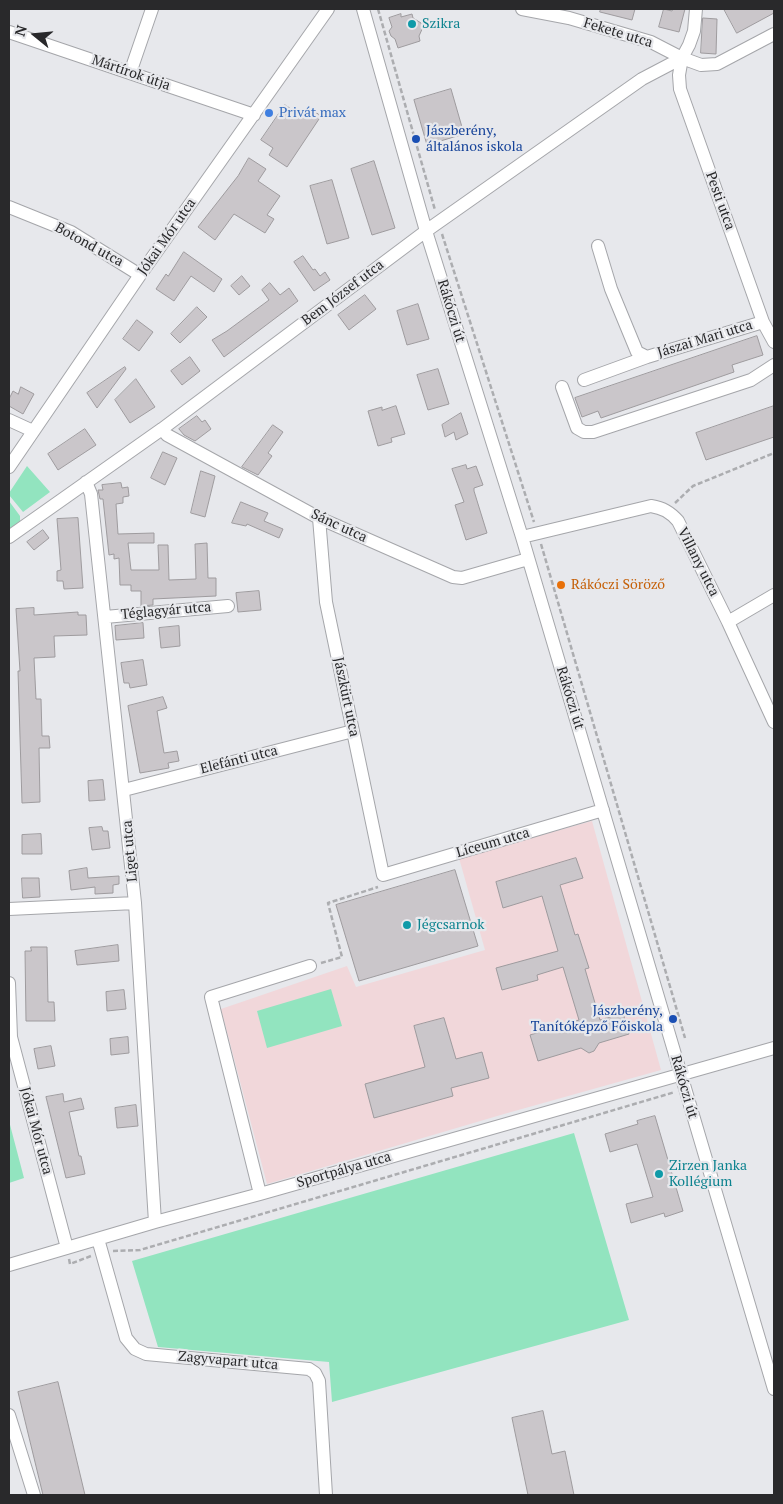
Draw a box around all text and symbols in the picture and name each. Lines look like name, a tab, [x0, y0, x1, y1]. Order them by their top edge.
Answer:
north arrow	[10, 10, 60, 60]
street label: Fekete utca	[581, 15, 655, 51]
place label: Szikra	[422, 16, 460, 32]
marker: Szikra	[406, 18, 418, 30]
text: N	[10, 23, 31, 38]
street label: Mártírok útja	[89, 52, 173, 94]
place label: Privát max	[279, 105, 346, 121]
marker: Privát max	[263, 107, 275, 119]
place label: Jászberény, általános iskola	[426, 123, 523, 156]
marker: Jászberény, általános iskola	[410, 133, 422, 145]
street label: Pesti utca	[702, 170, 738, 232]
street label: Jókai Mór utca	[134, 195, 200, 279]
street label: Botond utca	[52, 219, 126, 271]
street label: Bem József utca	[299, 257, 387, 329]
street label: Rákóczi út	[434, 278, 468, 344]
street label: Jászai Mari utca	[655, 317, 755, 361]
street label: Sánc utca	[308, 506, 370, 546]
street label: Villany utca	[674, 525, 722, 599]
place label: Rákóczi Söröző	[571, 577, 665, 593]
marker: Rákóczi Söröző	[555, 579, 567, 591]
street label: Téglagyár utca	[120, 599, 212, 623]
street label: Jászkürt utca	[329, 656, 363, 738]
street label: Rákóczi út	[553, 665, 587, 731]
street label: Elefánti utca	[199, 742, 279, 778]
street label: Liget utca	[119, 820, 141, 882]
street label: Líceum utca	[454, 825, 532, 861]
place label: Jégcsarnok	[417, 917, 484, 933]
marker: Jégcsarnok	[401, 919, 413, 931]
place label: Jászberény, Tanítóképző Főiskola	[531, 1003, 663, 1036]
marker: Jászberény, Tanítóképző Főiskola	[667, 1013, 679, 1025]
street label: Rákóczi út	[667, 1054, 701, 1120]
street label: Jókai Mór utca	[16, 1085, 56, 1177]
street label: Sportpálya utca	[295, 1149, 393, 1191]
place label: Zirzen Janka Kollégium	[669, 1158, 747, 1190]
marker: Zirzen Janka Kollégium	[653, 1168, 665, 1180]
street label: Zagyvapart utca	[177, 1348, 279, 1374]

